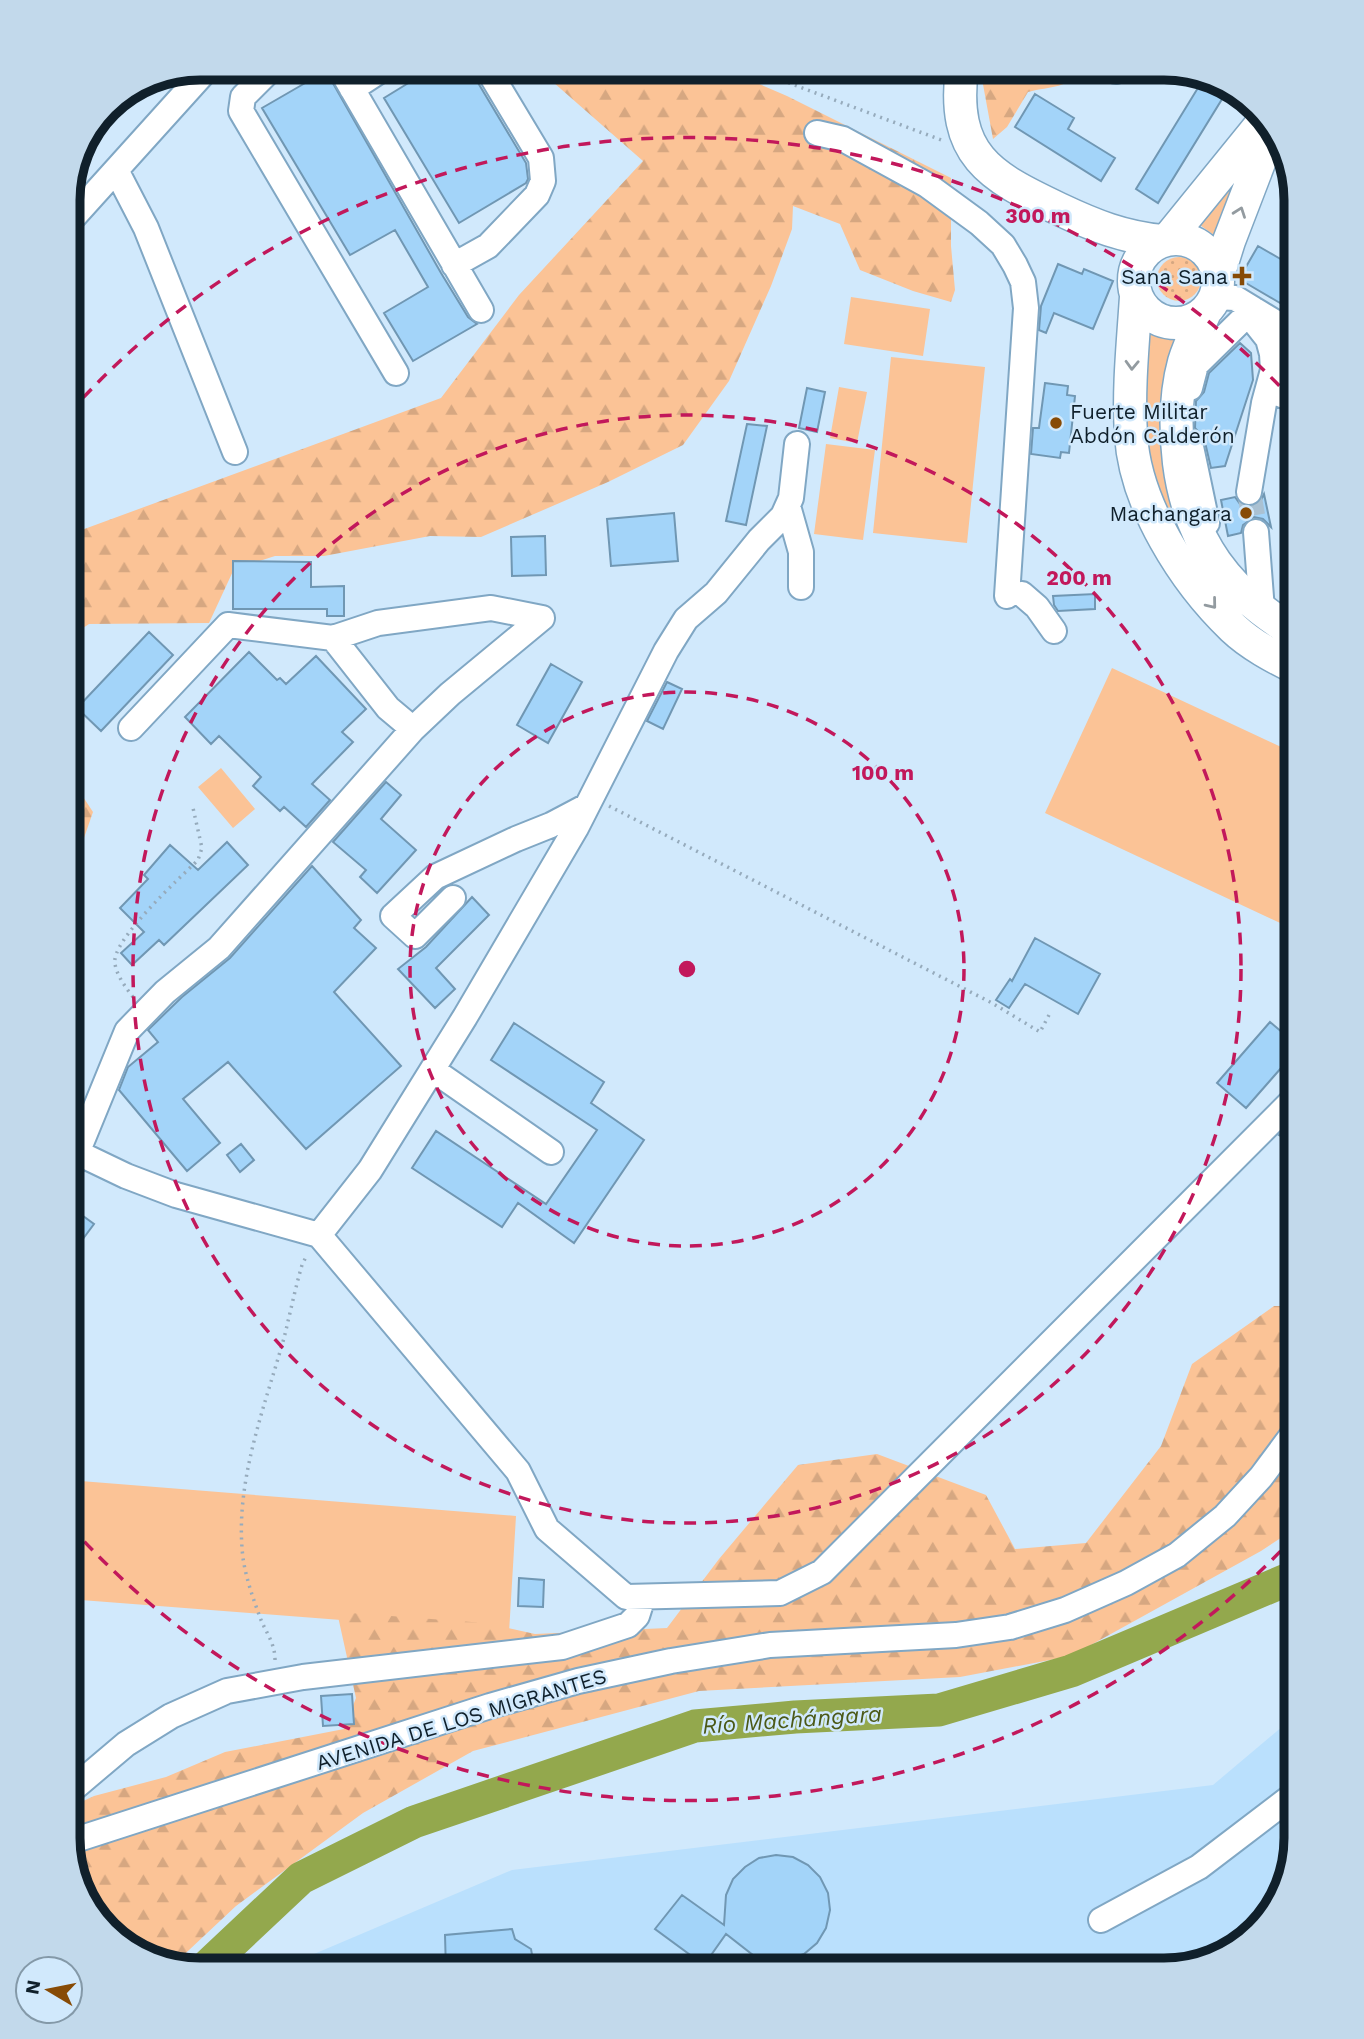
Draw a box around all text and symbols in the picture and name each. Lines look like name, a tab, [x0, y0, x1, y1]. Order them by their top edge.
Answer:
text: 300 m	[1005, 203, 1071, 228]
one-way arrow	[1232, 206, 1246, 218]
place label: Sana Sana	[1121, 264, 1228, 289]
marker: Sana Sana	[1234, 268, 1250, 284]
one-way arrow	[1124, 360, 1139, 371]
place label: Fuerte Militar Abdón Calderón	[1070, 399, 1235, 448]
marker: Fuerte Militar Abdón Calderón	[1048, 415, 1064, 431]
place label: Machangara	[1109, 501, 1232, 526]
marker: Machangara	[1238, 505, 1254, 521]
text: 200 m	[1046, 565, 1112, 590]
one-way arrow	[1204, 596, 1216, 609]
text: 100 m	[852, 760, 914, 785]
centre of rings	[675, 957, 699, 981]
street label: AVENIDA DE LOS MIGRANTES	[313, 1663, 609, 1775]
water label: Río Machángara	[701, 1700, 883, 1740]
north arrow	[14, 1955, 84, 2025]
text: N	[20, 1978, 45, 1996]

